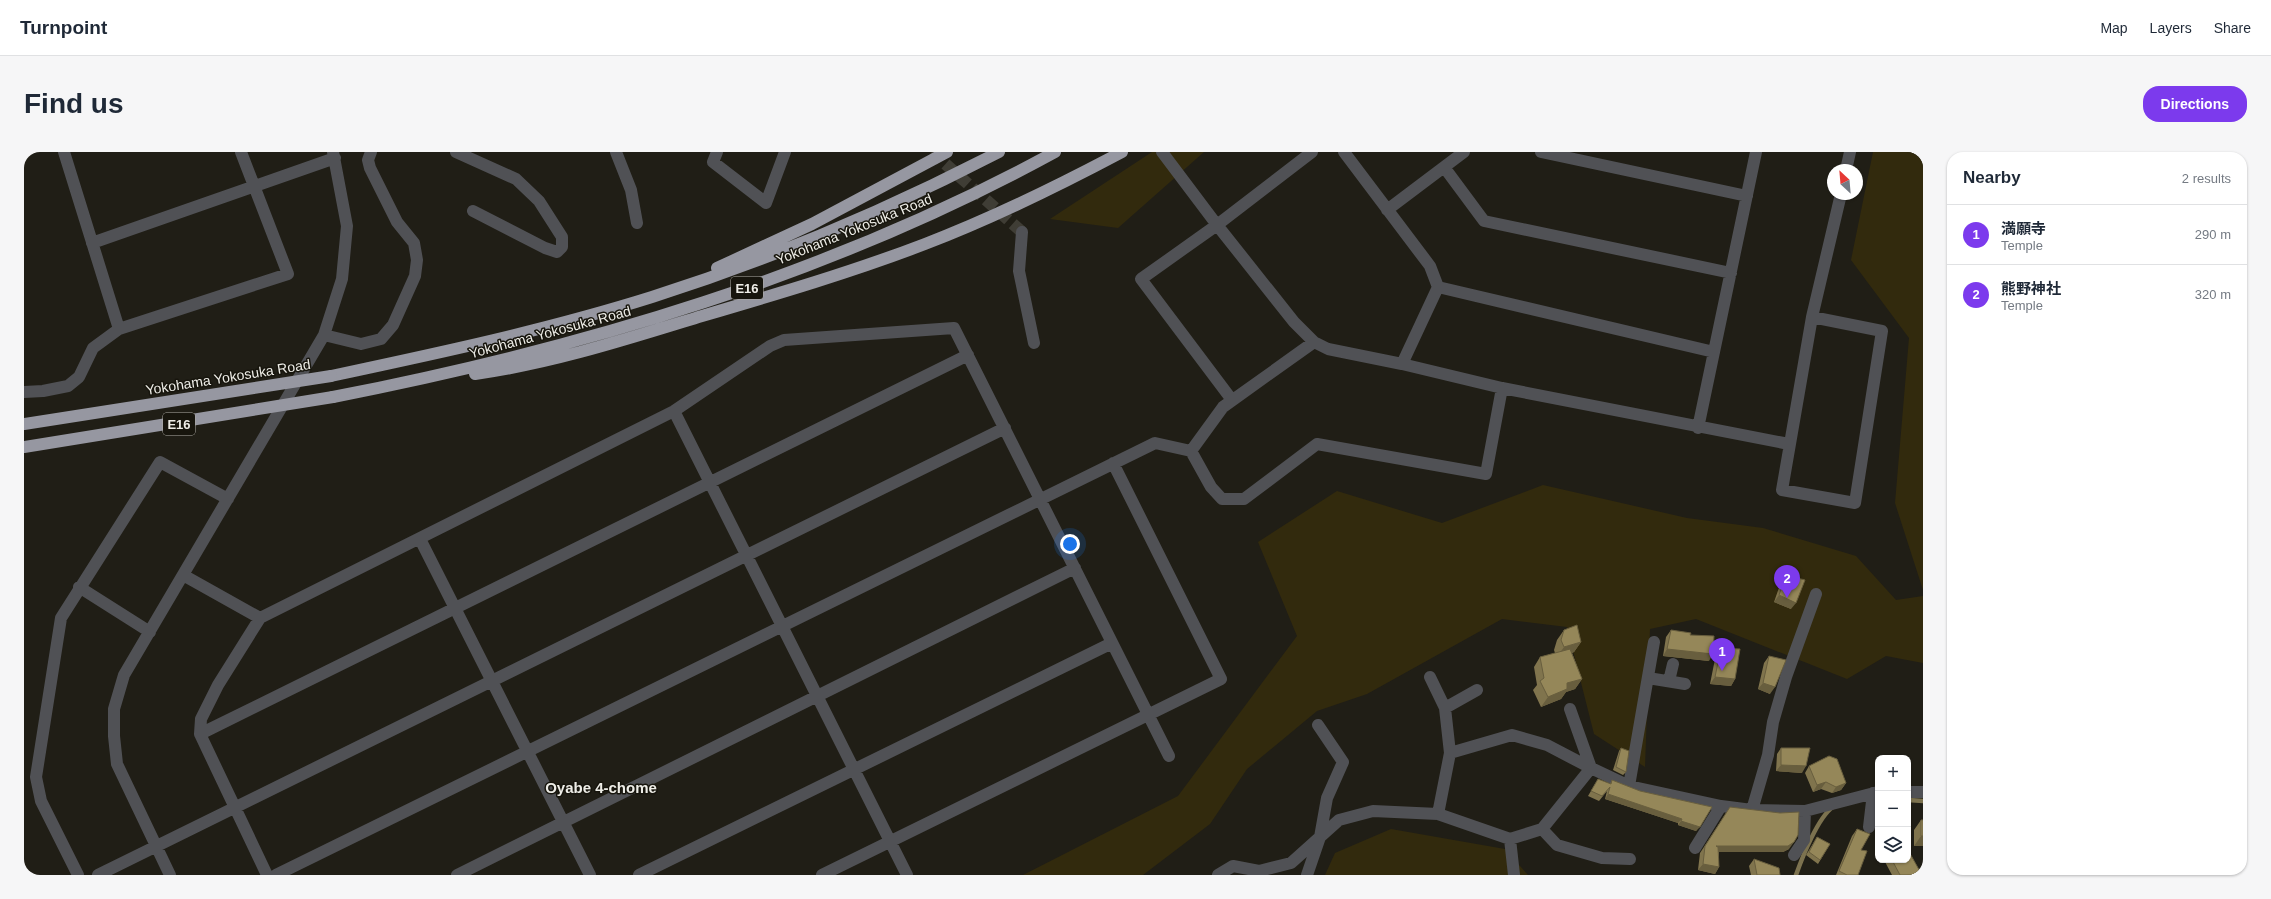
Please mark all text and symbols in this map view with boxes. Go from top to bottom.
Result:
text: Turnpoint [20,17,107,38]
text: Map [2100,20,2128,36]
text: Layers [2150,20,2192,36]
text: Share [2214,20,2251,36]
button: Directions [2143,86,2247,122]
text: Find us [24,88,124,119]
north arrow [1827,164,1863,200]
text: Nearby [1963,168,2021,187]
text: 2 results [2182,171,2231,186]
street label: Yokohama Yokosuka Road [774,190,934,268]
text: 満願寺 [2001,220,2046,237]
text: 1 [1972,227,1980,242]
text: 290 m [2195,227,2231,242]
text: Temple [2001,238,2043,253]
road number: E16 [731,277,763,299]
text: 熊野神社 [2001,280,2061,297]
text: 2 [1972,287,1980,302]
text: 320 m [2195,287,2231,302]
text: Temple [2001,298,2043,313]
street label: Yokohama Yokosuka Road [467,303,633,361]
street label: Yokohama Yokosuka Road [144,356,312,398]
road number: E16 [163,413,195,435]
your location [1060,534,1080,554]
pin: 2 [1774,565,1800,598]
pin: 1 [1709,638,1735,671]
map controls [1875,755,1911,863]
button: + [1875,755,1911,791]
district label: Oyabe 4-chome [545,779,657,796]
button: − [1875,791,1911,827]
button: layers [1875,827,1911,863]

